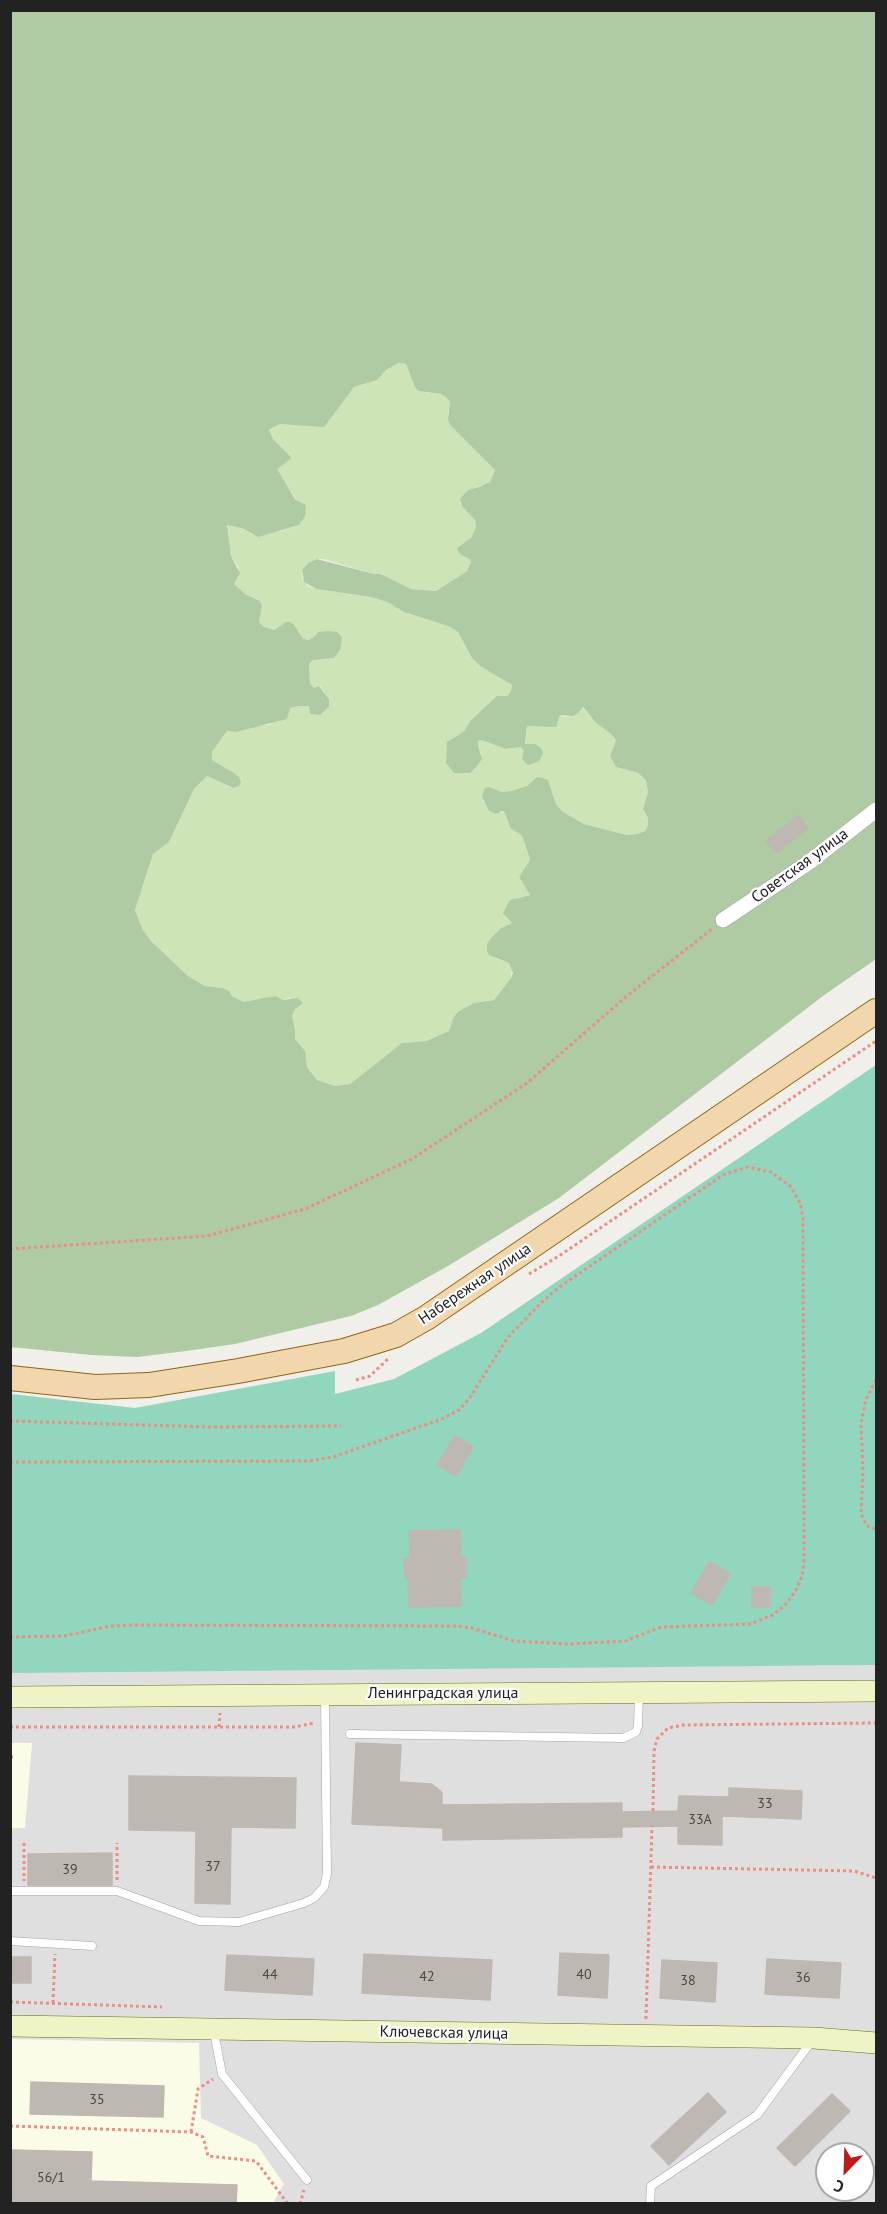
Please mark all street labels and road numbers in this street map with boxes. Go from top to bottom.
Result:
street label: Советская улица [748,825,852,907]
street label: Набережная улица [415,1239,535,1329]
street label: Ленинградская улица [368,1683,518,1703]
street label: Ключевская улица [380,2022,508,2044]

